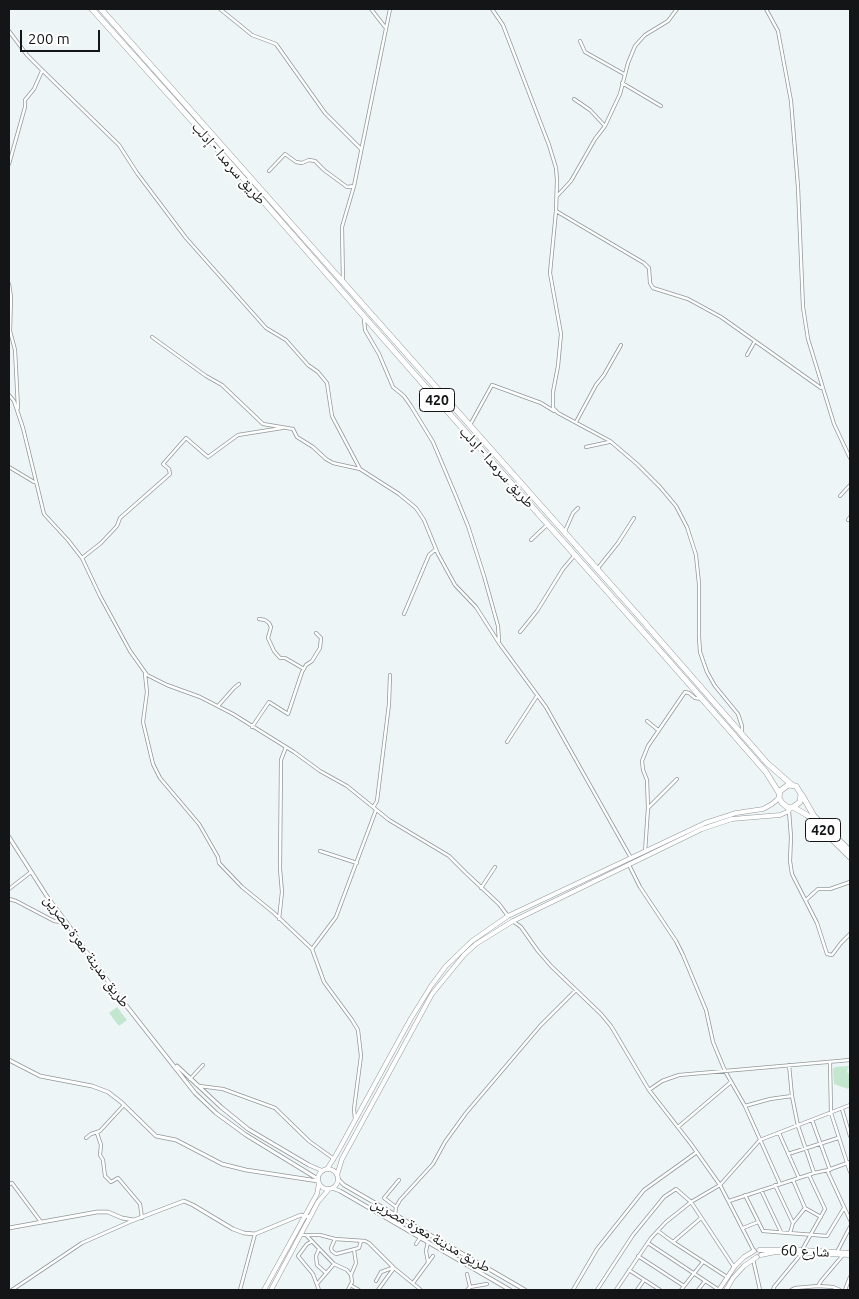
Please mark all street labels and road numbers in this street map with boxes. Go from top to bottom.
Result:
street label: طريق سرمدا - إدلب [188,118,270,208]
road number: 420 [420,388,454,412]
street label: طريق سرمدا - إدلب [456,422,538,512]
road number: 420 [806,818,840,842]
street label: طريق مدينة معرة مصرين [40,891,134,1011]
street label: طريق مدينة معرة مصرين [368,1193,494,1277]
street label: شارع 60 [780,1241,830,1261]

